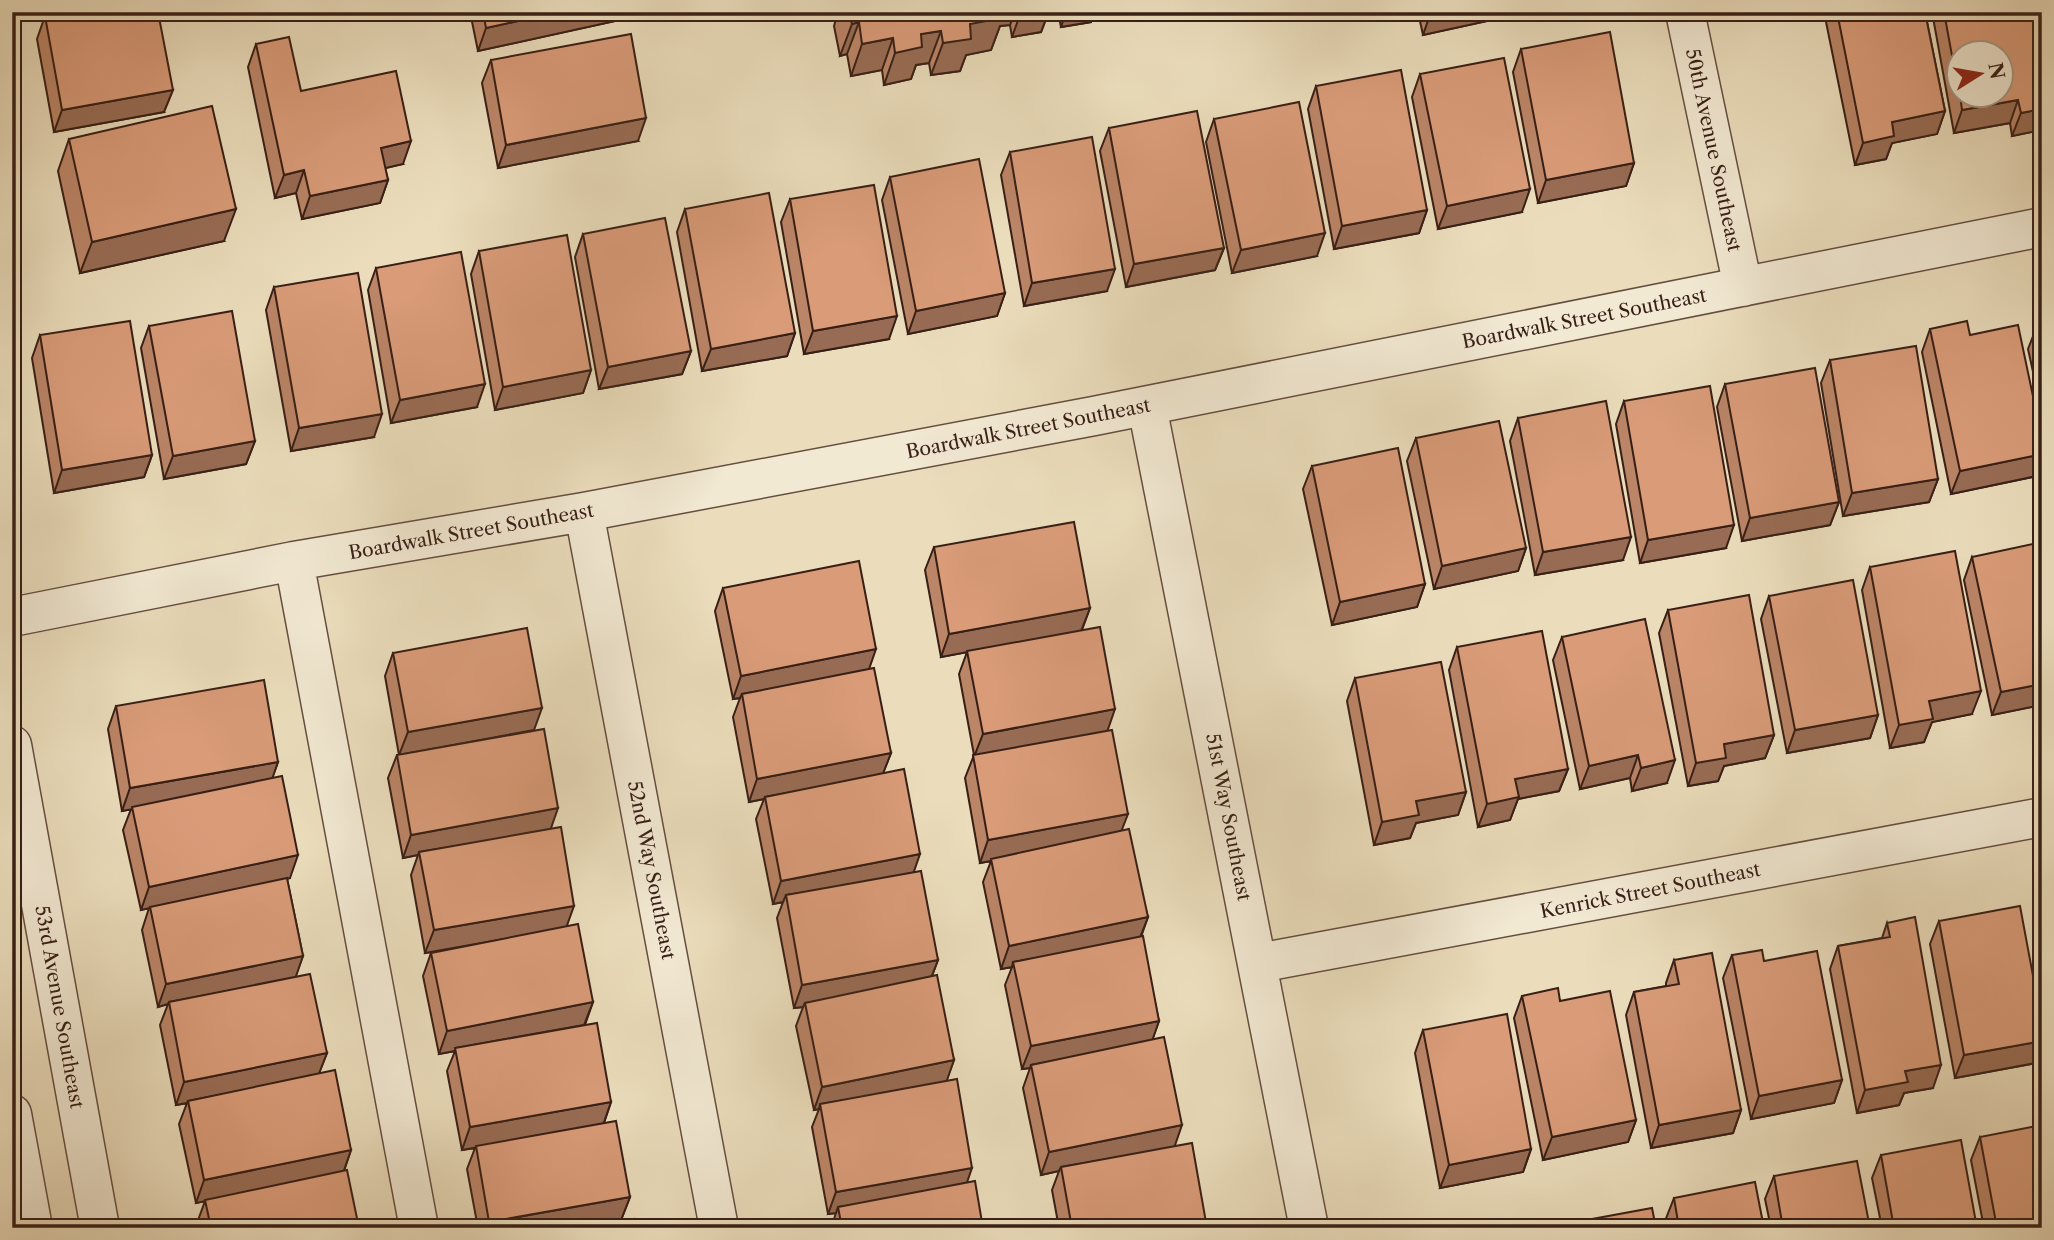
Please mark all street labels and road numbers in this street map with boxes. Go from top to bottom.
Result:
street label: 50th Avenue Southeast [1681,47,1746,254]
street label: Boardwalk Street Southeast [1460,283,1708,353]
street label: Boardwalk Street Southeast [904,393,1152,463]
street label: Boardwalk Street Southeast [347,499,596,564]
street label: 51st Way Southeast [1201,731,1256,903]
street label: 52nd Way Southeast [623,779,680,962]
street label: Kenrick Street Southeast [1538,858,1763,923]
street label: 53rd Avenue Southeast [30,904,89,1111]

